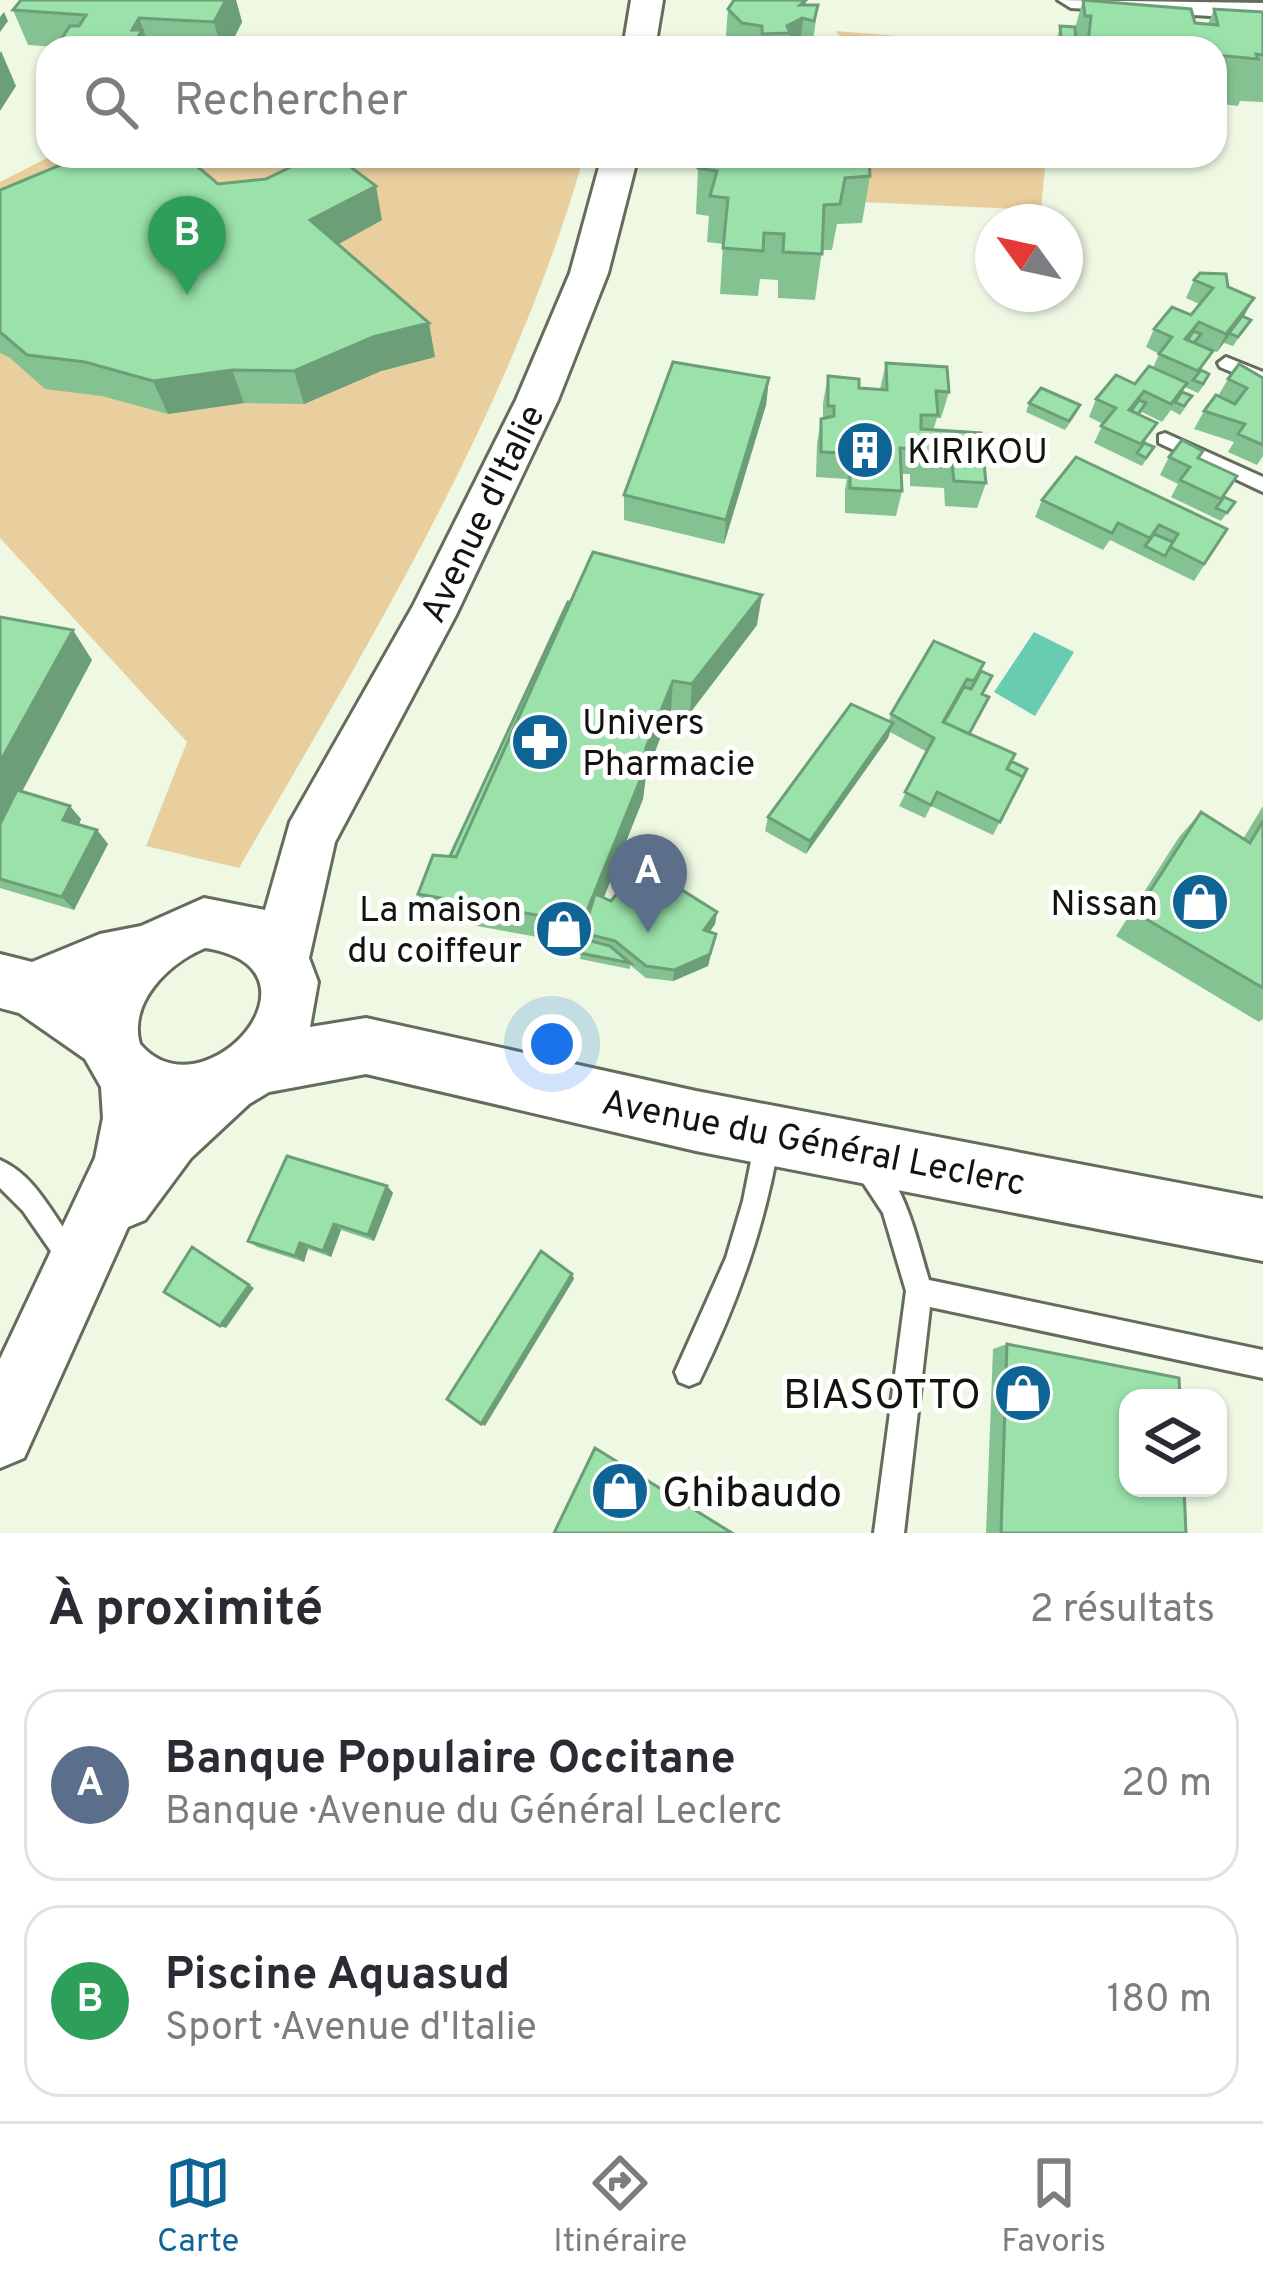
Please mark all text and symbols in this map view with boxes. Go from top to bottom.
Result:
search box [36,36,1227,168]
icon: search [78,69,144,135]
text: Rechercher [174,74,408,131]
pin: B [148,196,226,295]
north arrow [975,204,1083,312]
street label: Avenue d'Italie [412,398,557,631]
building icon: KIRIKOU [834,419,896,481]
place label: KIRIKOU [907,431,1048,477]
place label: Univers Pharmacie [582,702,755,789]
pharmacy icon: Univers Pharmacie [509,711,571,773]
pin: A [609,834,687,933]
shop icon: Nissan [1169,871,1231,933]
place label: Nissan [1050,883,1158,929]
place label: La maison du coiffeur [347,889,522,976]
shop icon: La maison du coiffeur [533,898,595,960]
your location [522,1014,582,1074]
street label: Avenue du Général Leclerc [598,1081,1029,1209]
shop icon: BIASOTTO [992,1362,1054,1424]
place label: BIASOTTO [783,1371,981,1424]
map controls [1119,1389,1227,1497]
button: layers [1119,1389,1227,1497]
shop icon: Ghibaudo [589,1460,651,1522]
place label: Ghibaudo [662,1469,842,1522]
text: À proximité [48,1579,323,1644]
text: 2 résultats [1030,1587,1215,1636]
text: Banque Populaire Occitane [165,1732,736,1789]
text: A [76,1761,104,1810]
text: 20 m [1121,1761,1212,1810]
text: Banque · Avenue du Général Leclerc [165,1789,782,1838]
text: Piscine Aquasud [165,1948,510,2005]
text: B [77,1977,103,2026]
text: 180 m [1107,1977,1212,2026]
text: Sport · Avenue d'Italie [165,2005,537,2054]
tab: Carte [157,2150,239,2264]
tab: Itinéraire [553,2150,687,2264]
tab: Favoris [1001,2150,1106,2264]

